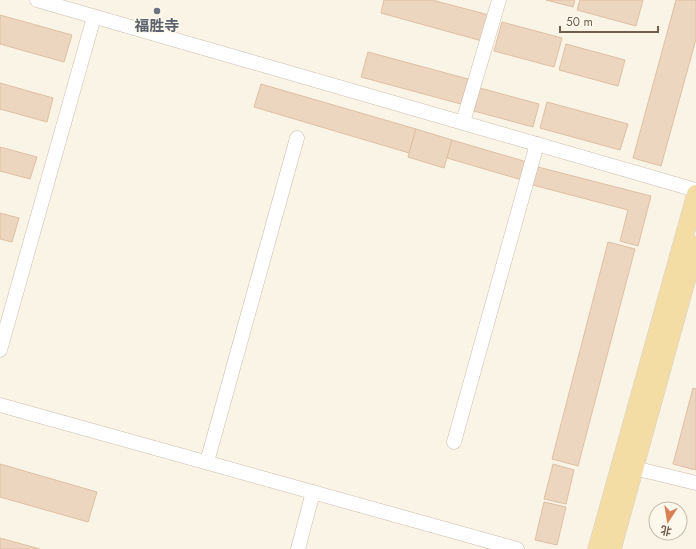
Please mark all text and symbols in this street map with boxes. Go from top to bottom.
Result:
marker: 福胜寺 [152,6,162,16]
scale bar [560,8,658,34]
text: 50 m [566,13,593,31]
place label: 福胜寺 [134,15,180,37]
north arrow [648,501,688,541]
text: 北 [659,522,673,540]

